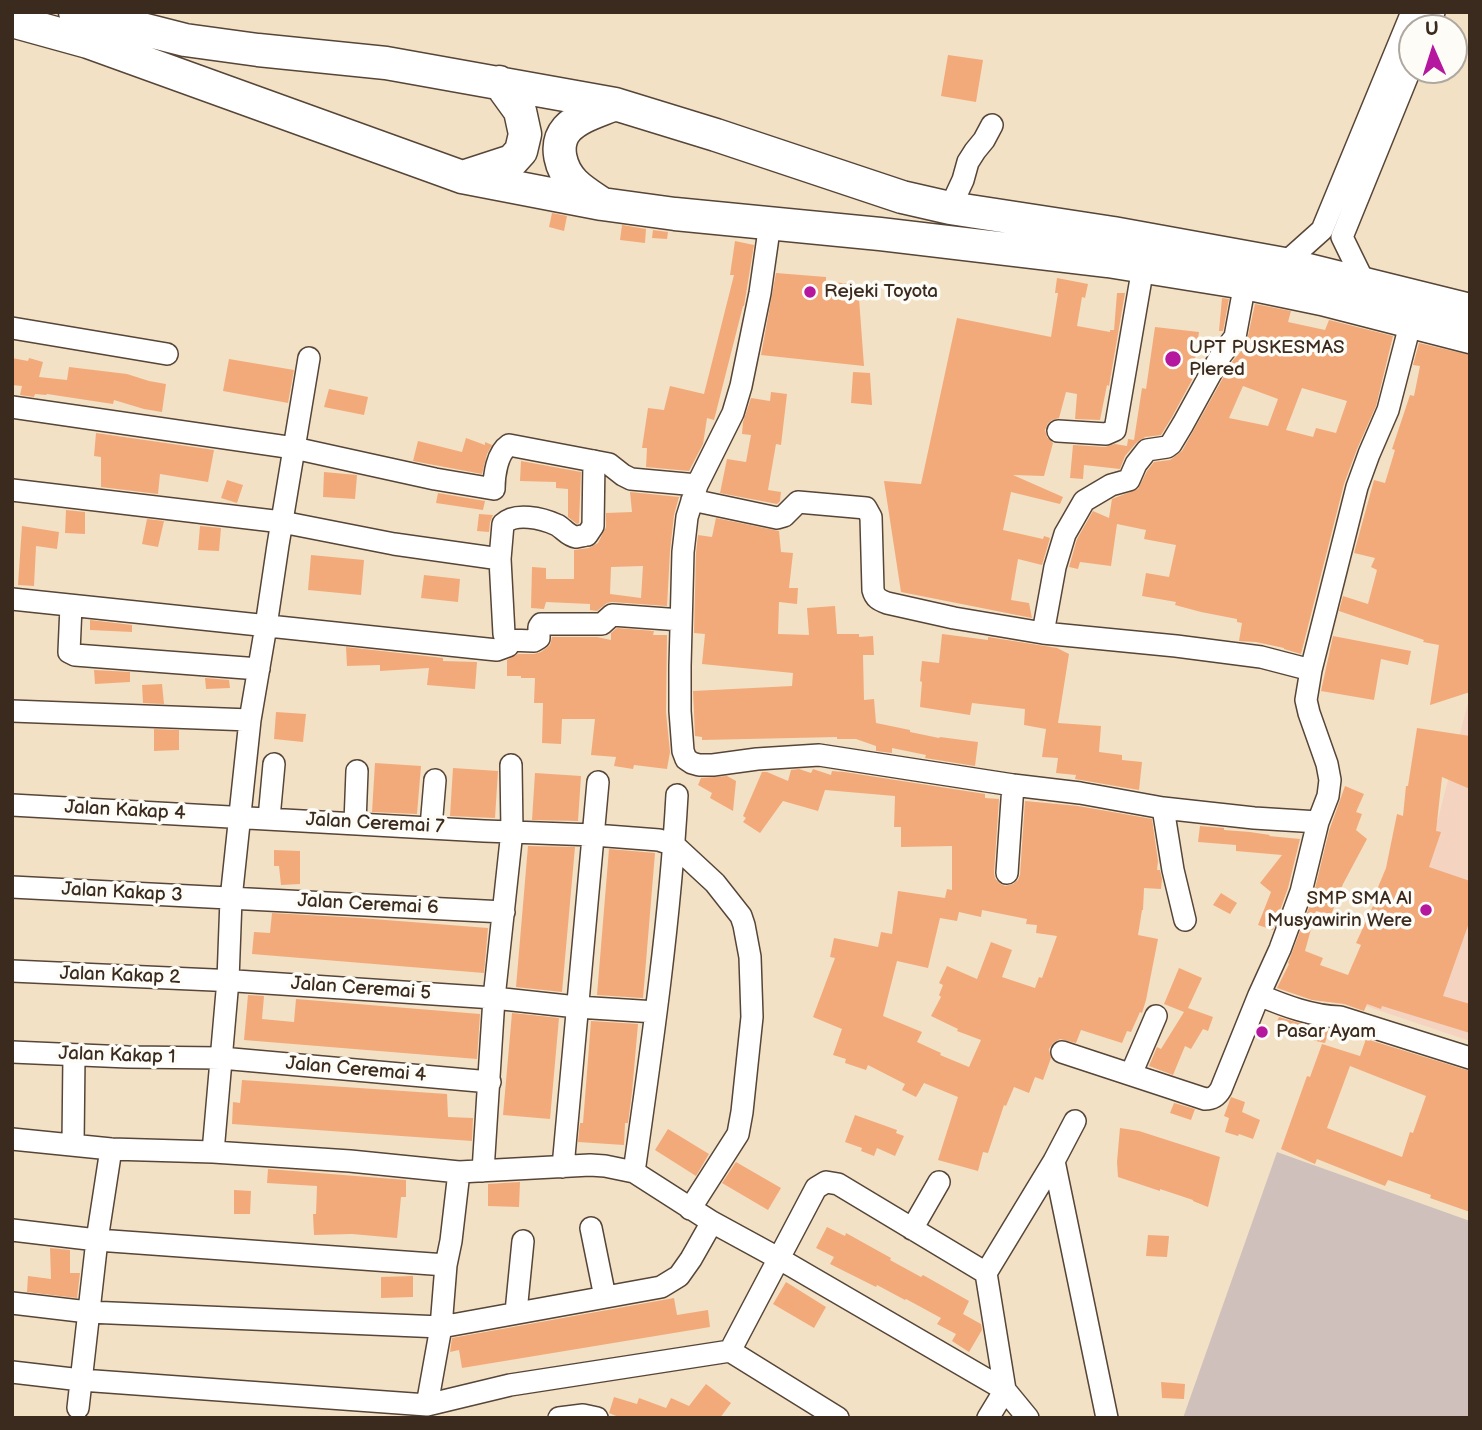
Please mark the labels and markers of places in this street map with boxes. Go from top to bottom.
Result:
place label: Rejeki Toyota [824,281,938,303]
marker: Rejeki Toyota [802,284,818,300]
place label: UPT PUSKESMAS Plered [1189,337,1345,381]
marker: UPT PUSKESMAS Plered [1163,349,1183,369]
place label: SMP SMA Al Musyawirin Were [1267,888,1412,932]
marker: SMP SMA Al Musyawirin Were [1418,902,1434,918]
place label: Pasar Ayam [1276,1021,1376,1043]
marker: Pasar Ayam [1254,1024,1270,1040]

